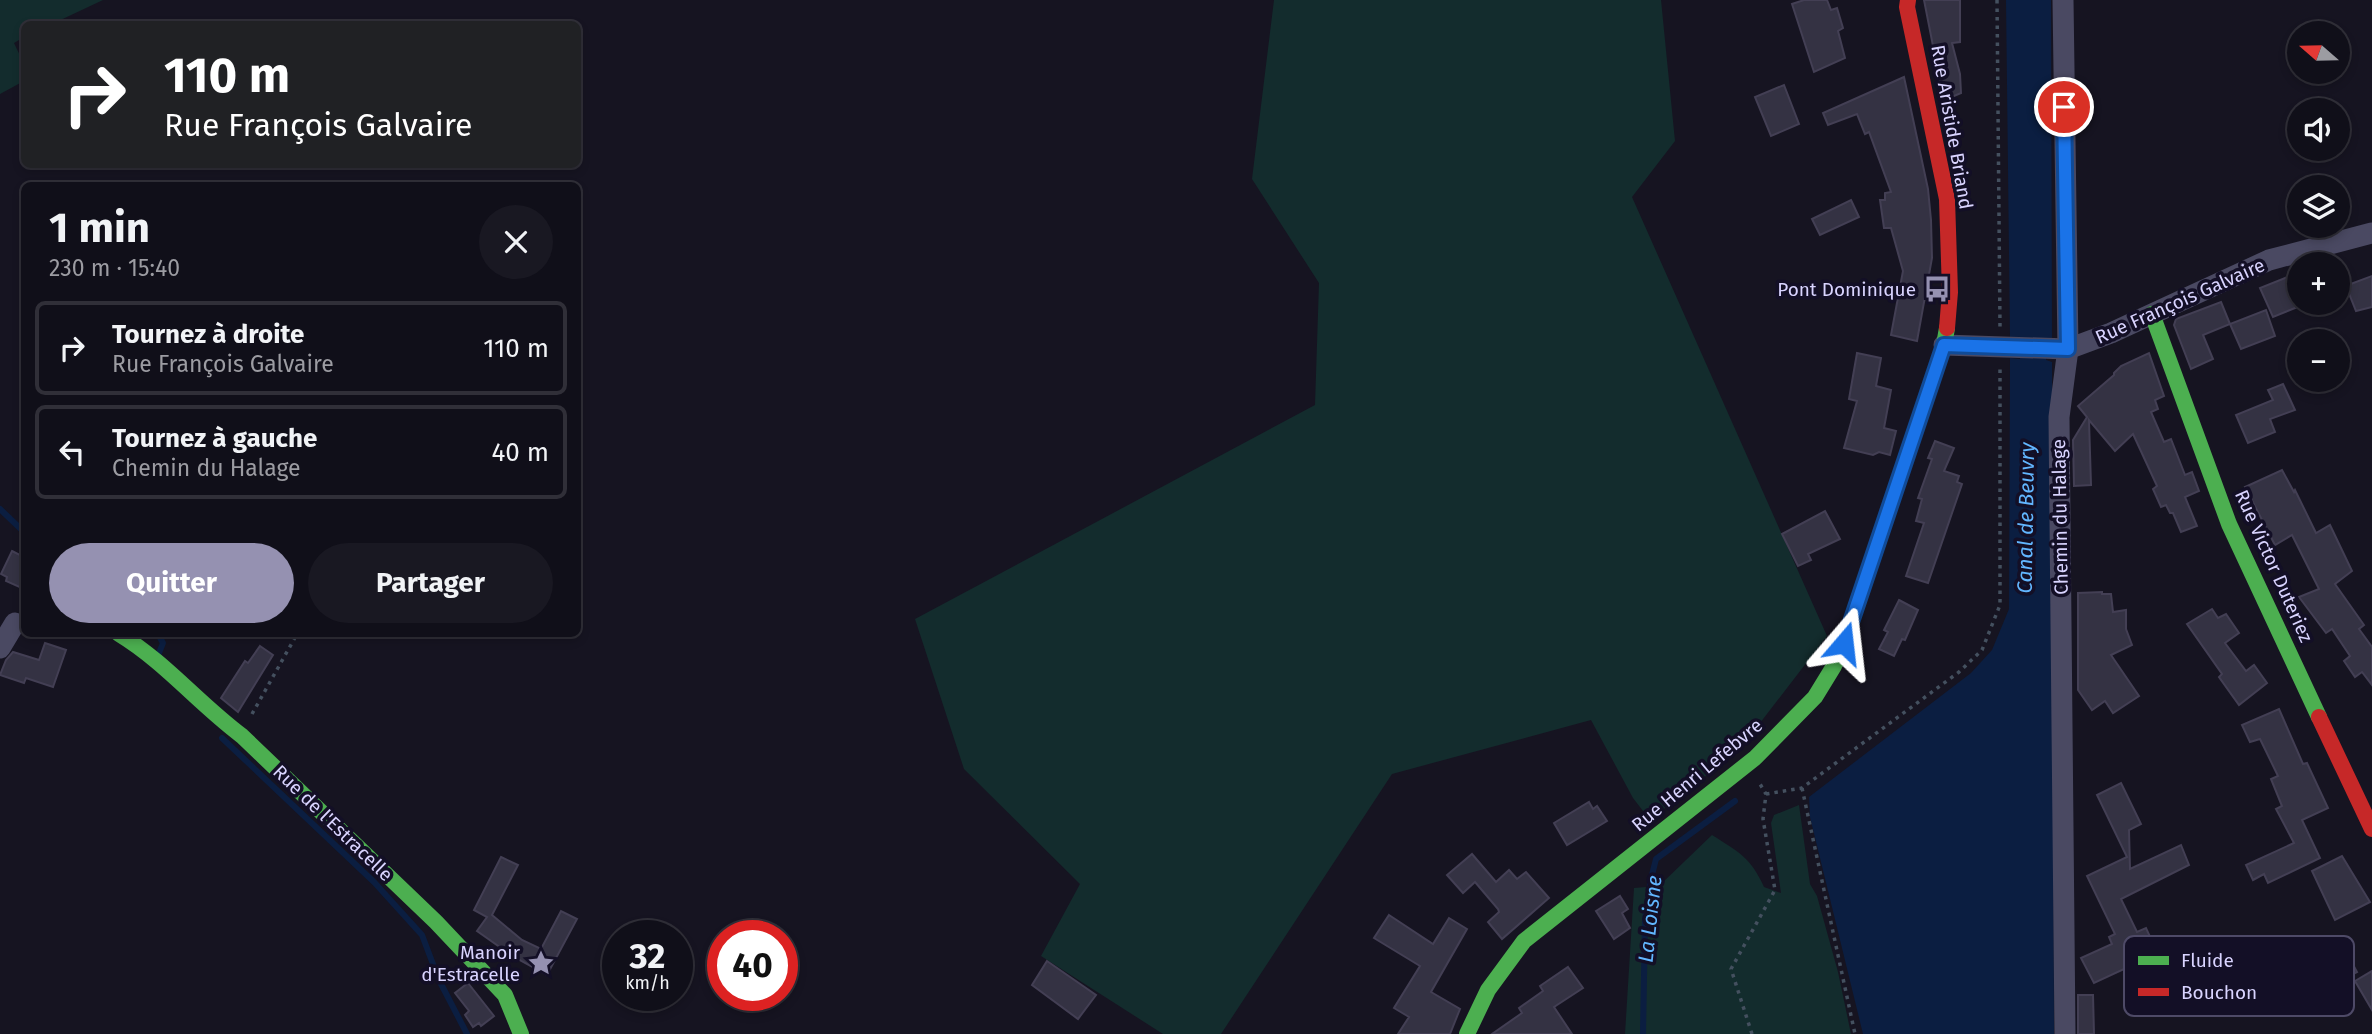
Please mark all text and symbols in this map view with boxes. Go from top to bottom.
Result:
north arrow [2287,21,2350,84]
map controls [2287,21,2350,392]
street label: Rue Aristide Briand [1926,43,1978,211]
text: 110 m [164,46,290,105]
icon: right [49,49,140,140]
pin [2034,77,2094,137]
icon: arrive [2045,88,2083,126]
button: sound [2287,98,2350,161]
text: Rue François Galvaire [164,106,473,144]
button: layers [2287,175,2350,238]
text: 1 min [49,203,150,253]
button: close [479,205,553,279]
button: + [2287,252,2350,315]
street label: Rue François Galvaire [2092,253,2268,349]
text: 230 m · 15:40 [49,254,180,282]
bus stop icon: Pont Dominique [1922,274,1952,304]
place label: Pont Dominique [1777,278,1916,301]
text: Tournez à droite [112,319,304,350]
icon: right [53,329,91,367]
button: − [2287,329,2350,392]
text: 110 m [483,333,549,364]
text: Rue François Galvaire [112,350,334,378]
text: Tournez à gauche [112,423,317,454]
icon: left [53,433,91,471]
text: 40 m [491,437,549,468]
street label: Chemin du Halage [2047,439,2073,595]
water label: Canal de Beuvry [2012,441,2040,594]
text: Chemin du Halage [112,454,301,482]
street label: Rue Victor Duteriez [2230,486,2318,646]
button: Quitter [49,543,294,623]
button: Partager [308,543,553,623]
position arrow [1807,606,1881,680]
street label: Rue Henri Lefebvre [1627,714,1767,836]
street label: Rue de l'Estracelle [268,760,398,886]
water label: La Loisne [1632,874,1668,964]
speed limit sign: 40 [707,920,798,1011]
text: 32 [630,935,665,977]
legend [2124,936,2354,1016]
place label: Manoir d'Estracelle [421,941,521,986]
place icon: Manoir d'Estracelle [526,948,556,978]
text: Fluide [2181,949,2234,972]
text: km/h [625,972,670,994]
text: Bouchon [2181,981,2257,1004]

